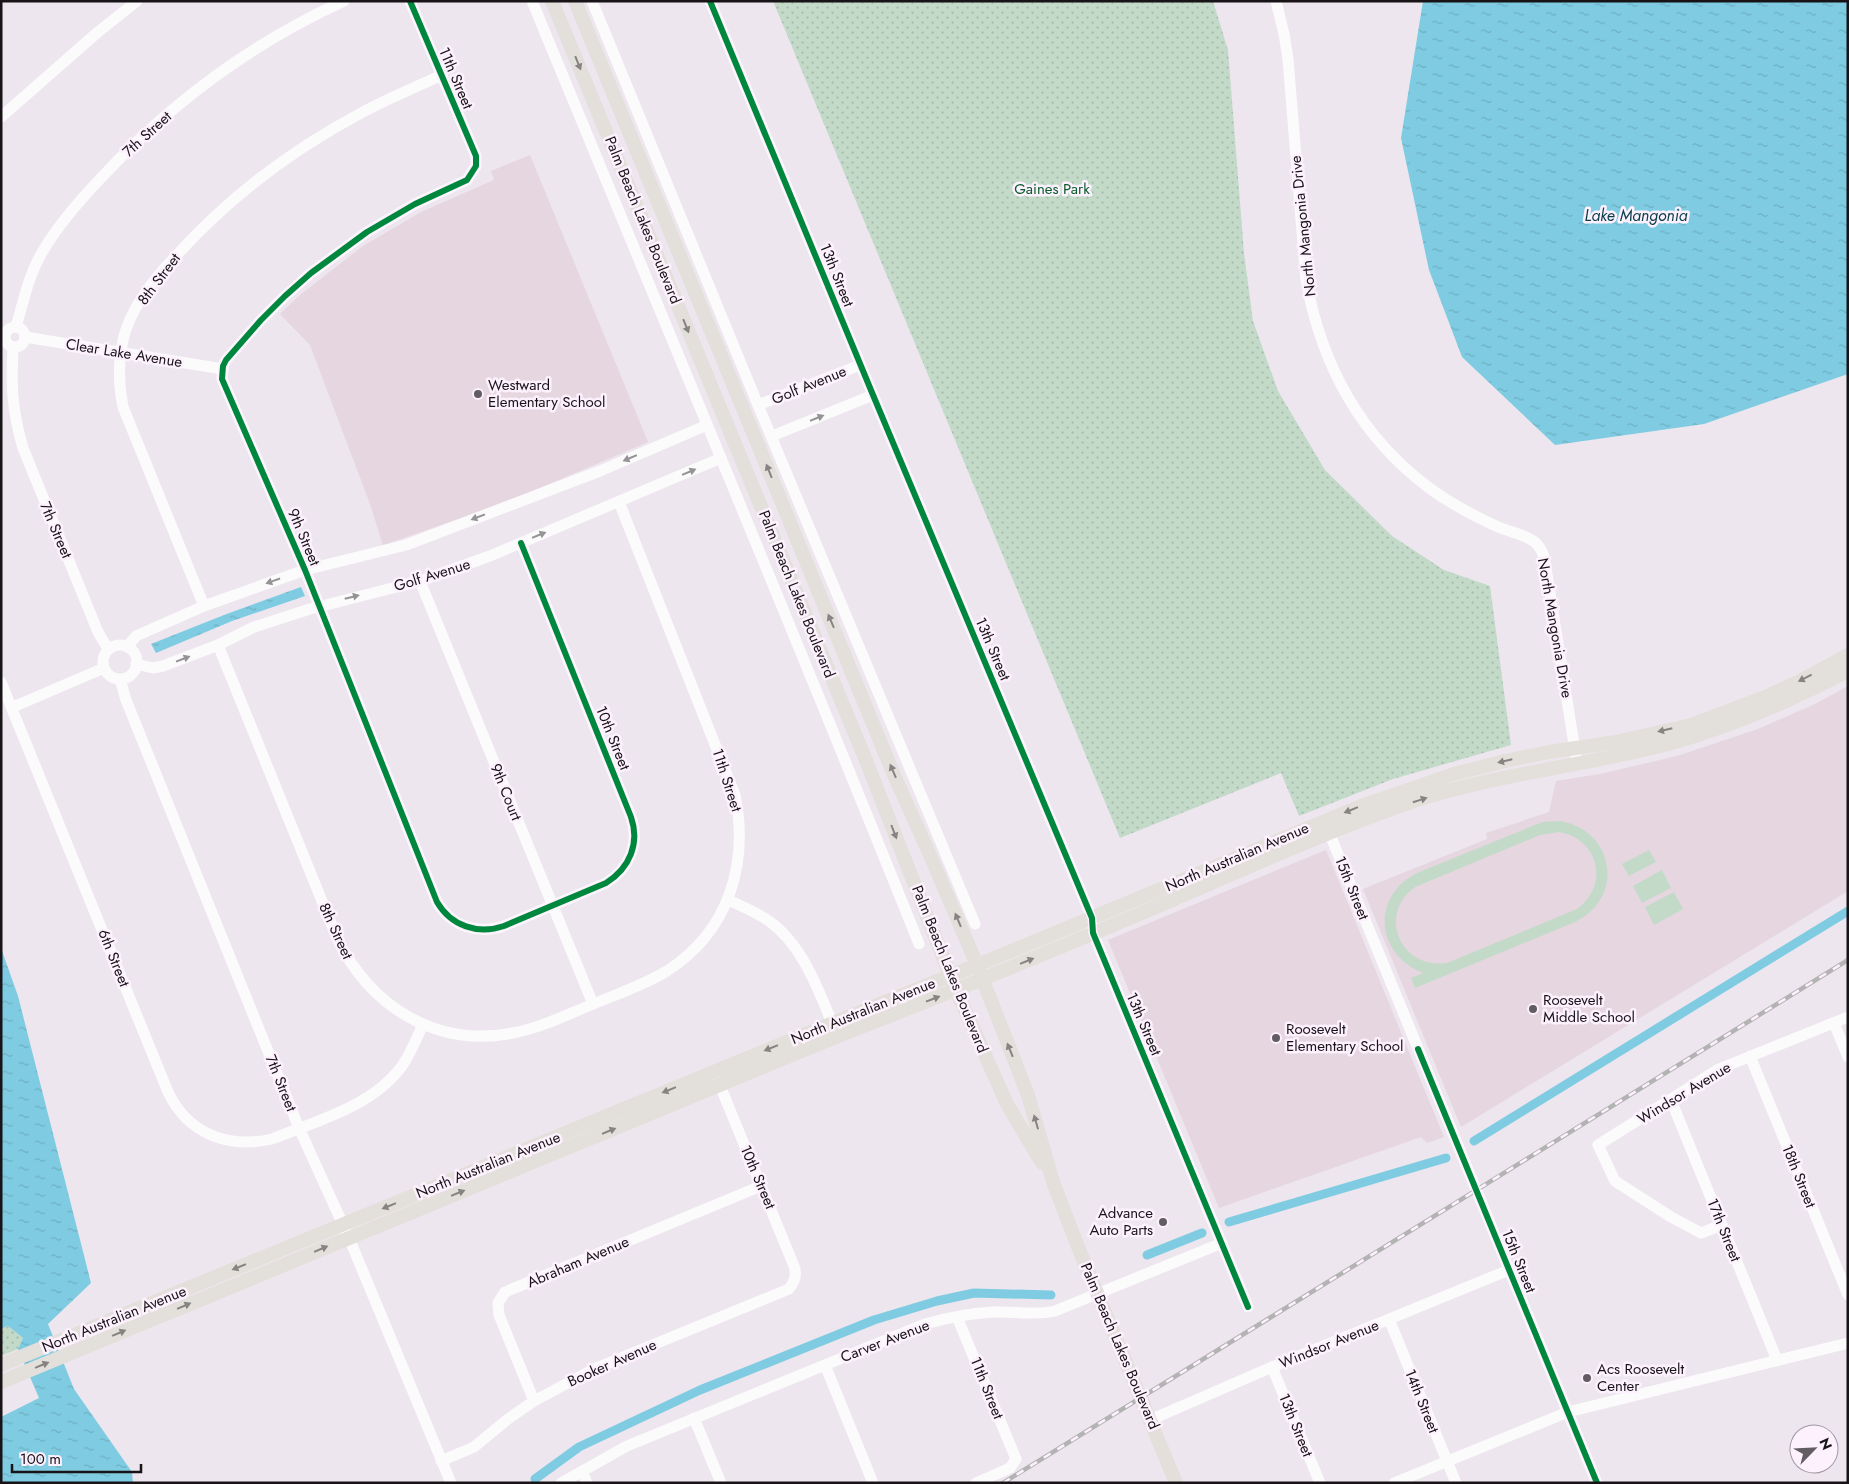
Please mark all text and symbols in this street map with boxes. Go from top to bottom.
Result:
street label: 11th Street [433,44,479,113]
one-way arrow [574,55,582,70]
street label: 7th Street [117,106,177,162]
street label: Palm Beach Lakes Boulevard [599,133,687,307]
street label: North Mangonia Drive [1285,154,1321,298]
park label: Gaines Park [1014,178,1090,200]
water label: Lake Mangonia [1584,204,1688,227]
street label: 13th Street [814,240,860,310]
street label: 8th Street [132,248,186,310]
one-way arrow [683,319,691,333]
street label: Clear Lake Avenue [64,333,184,373]
street label: Golf Avenue [768,360,850,410]
place label: Westward Elementary School [488,374,605,413]
marker: Westward Elementary School [472,388,484,400]
one-way arrow [810,414,825,422]
one-way arrow [623,455,637,463]
one-way arrow [764,464,772,478]
one-way arrow [681,468,696,476]
street label: 7th Street [34,498,78,562]
street label: 9th Street [282,505,326,569]
street label: Palm Beach Lakes Boulevard [753,507,841,681]
one-way arrow [471,514,486,522]
one-way arrow [532,531,546,539]
street label: Golf Avenue [391,553,473,597]
street label: North Mangonia Drive [1532,556,1578,700]
one-way arrow [266,578,281,585]
one-way arrow [344,593,359,601]
one-way arrow [826,614,834,628]
street label: 13th Street [970,614,1016,684]
one-way arrow [176,655,191,663]
one-way arrow [1798,674,1812,682]
street label: 10th Street [590,703,636,774]
one-way arrow [1656,727,1672,735]
street label: 11th Street [706,746,748,815]
one-way arrow [1498,757,1513,765]
street label: 9th Court [485,760,528,824]
one-way arrow [889,763,897,778]
one-way arrow [1413,795,1428,803]
one-way arrow [1343,806,1358,814]
street label: North Australian Avenue [1162,817,1312,897]
one-way arrow [891,825,899,839]
street label: 15th Street [1329,853,1375,924]
street label: Palm Beach Lakes Boulevard [906,882,994,1056]
street label: 8th Street [313,899,359,963]
one-way arrow [953,913,961,927]
street label: 6th Street [92,926,136,990]
one-way arrow [1020,956,1034,964]
street label: North Australian Avenue [787,972,939,1050]
street label: 13th Street [1121,989,1167,1059]
place label: Roosevelt Middle School [1543,989,1635,1028]
one-way arrow [926,995,941,1003]
marker: Roosevelt Middle School [1527,1003,1539,1015]
place label: Roosevelt Elementary School [1286,1018,1403,1057]
marker: Roosevelt Elementary School [1270,1032,1282,1044]
one-way arrow [1006,1042,1014,1057]
one-way arrow [764,1044,778,1052]
street label: 7th Street [260,1051,303,1115]
street label: Windsor Avenue [1633,1056,1735,1130]
one-way arrow [661,1086,676,1094]
one-way arrow [1031,1114,1039,1129]
street label: North Australian Avenue [412,1126,564,1204]
one-way arrow [602,1127,617,1135]
street label: 18th Street [1776,1141,1822,1211]
street label: 10th Street [735,1142,781,1213]
one-way arrow [451,1188,466,1196]
street label: 17th Street [1701,1195,1747,1265]
one-way arrow [382,1202,396,1210]
place label: Advance Auto Parts [1089,1202,1153,1241]
marker: Advance Auto Parts [1157,1216,1169,1228]
street label: 15th Street [1496,1226,1542,1297]
street label: Abraham Avenue [524,1231,633,1293]
one-way arrow [314,1245,328,1253]
street label: Palm Beach Lakes Boulevard [1075,1259,1165,1433]
one-way arrow [232,1264,246,1272]
street label: North Australian Avenue [38,1280,190,1358]
one-way arrow [177,1302,191,1310]
street label: Carver Avenue [837,1314,933,1368]
street label: Windsor Avenue [1276,1314,1382,1374]
one-way arrow [112,1329,127,1337]
street label: Booker Avenue [564,1333,660,1392]
street label: 11th Street [965,1354,1010,1423]
place label: Acs Roosevelt Center [1597,1358,1684,1397]
one-way arrow [35,1361,49,1369]
street label: 14th Street [1399,1366,1445,1437]
marker: Acs Roosevelt Center [1581,1372,1593,1384]
street label: 13th Street [1273,1390,1319,1460]
north arrow [1789,1424,1839,1474]
text: N [1814,1435,1837,1453]
scale bar [12,1442,141,1474]
text: 100 m [20,1448,61,1470]

